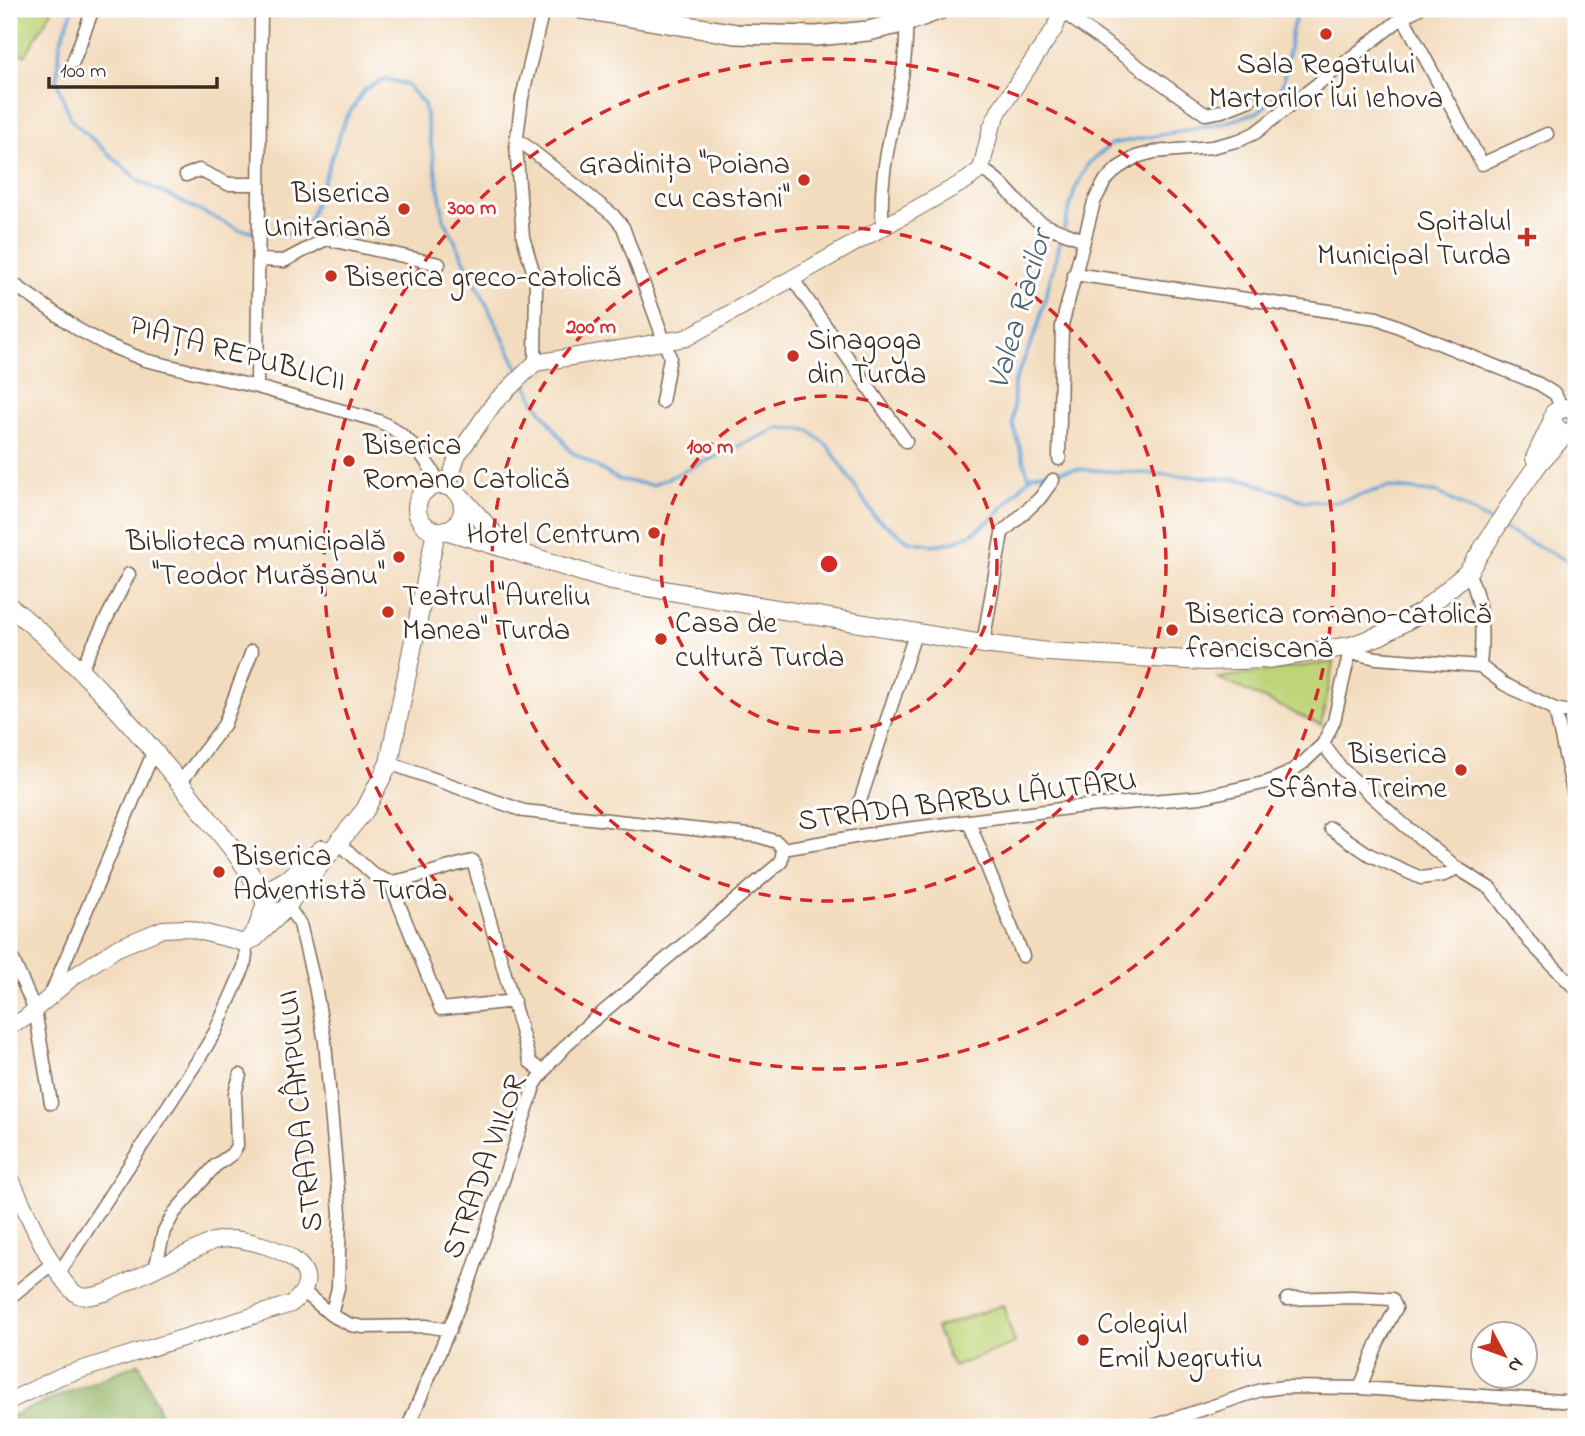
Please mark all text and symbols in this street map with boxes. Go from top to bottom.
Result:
marker: Sala Regatului Martorilor lui Iehova [1318,26,1334,42]
place label: Sala Regatului Martorilor lui Iehova [1209,44,1443,122]
scale bar [49,46,217,90]
text: 100 m [60,57,106,87]
place label: Gradinița "Poiana cu castani" [579,144,790,222]
marker: Gradinița "Poiana cu castani" [796,172,812,188]
place label: Biserica Unitariană [264,173,390,251]
text: 300 m [447,194,496,224]
marker: Biserica Unitariană [396,201,412,217]
place label: Spitalul Municipal Turda [1317,201,1511,279]
water label: Valea Racilor [976,221,1068,395]
marker: Spitalul Municipal Turda [1517,227,1537,247]
place label: Biserica greco-catolică [344,257,621,301]
marker: Biserica greco-catolică [323,268,339,284]
street label: PIAȚA REPUBLICII [124,305,350,405]
text: 200 m [565,313,616,343]
place label: Sinagoga din Turda [807,320,926,398]
marker: Sinagoga din Turda [785,348,801,364]
place label: Biserica Romano Catolică [362,425,569,503]
text: 100 m [687,433,733,463]
marker: Biserica Romano Catolică [341,453,357,469]
place label: Hotel Centrum [466,514,640,558]
place label: Biblioteca municipală "Teodor Murășanu" [125,521,385,599]
marker: Hotel Centrum [646,525,662,541]
marker: Biblioteca municipală "Teodor Murășanu" [391,549,407,565]
centre of rings [817,552,841,576]
place label: Teatrul "Aureliu Manea" Turda [402,576,591,654]
place label: Biserica romano-catolică franciscană [1185,594,1491,672]
place label: Casa de cultură Turda [675,603,844,681]
marker: Teatrul "Aureliu Manea" Turda [380,604,396,620]
marker: Biserica romano-catolică franciscană [1164,622,1180,638]
marker: Casa de cultură Turda [653,631,669,647]
place label: Biserica Sfânta Treime [1267,734,1448,812]
street label: STRADA BARBU LĂUTARU [795,759,1139,845]
marker: Biserica Sfânta Treime [1453,762,1469,778]
place label: Biserica Adventistă Turda [232,836,447,914]
marker: Biserica Adventistă Turda [211,864,227,880]
street label: STRADA CÂMPULUI [266,988,337,1234]
street label: STRADA VIILOR [432,1068,540,1265]
place label: Colegiul Emil Negrutiu [1097,1304,1263,1382]
north arrow [1470,1320,1540,1390]
marker: Colegiul Emil Negrutiu [1075,1332,1091,1348]
text: N [1500,1351,1529,1378]

